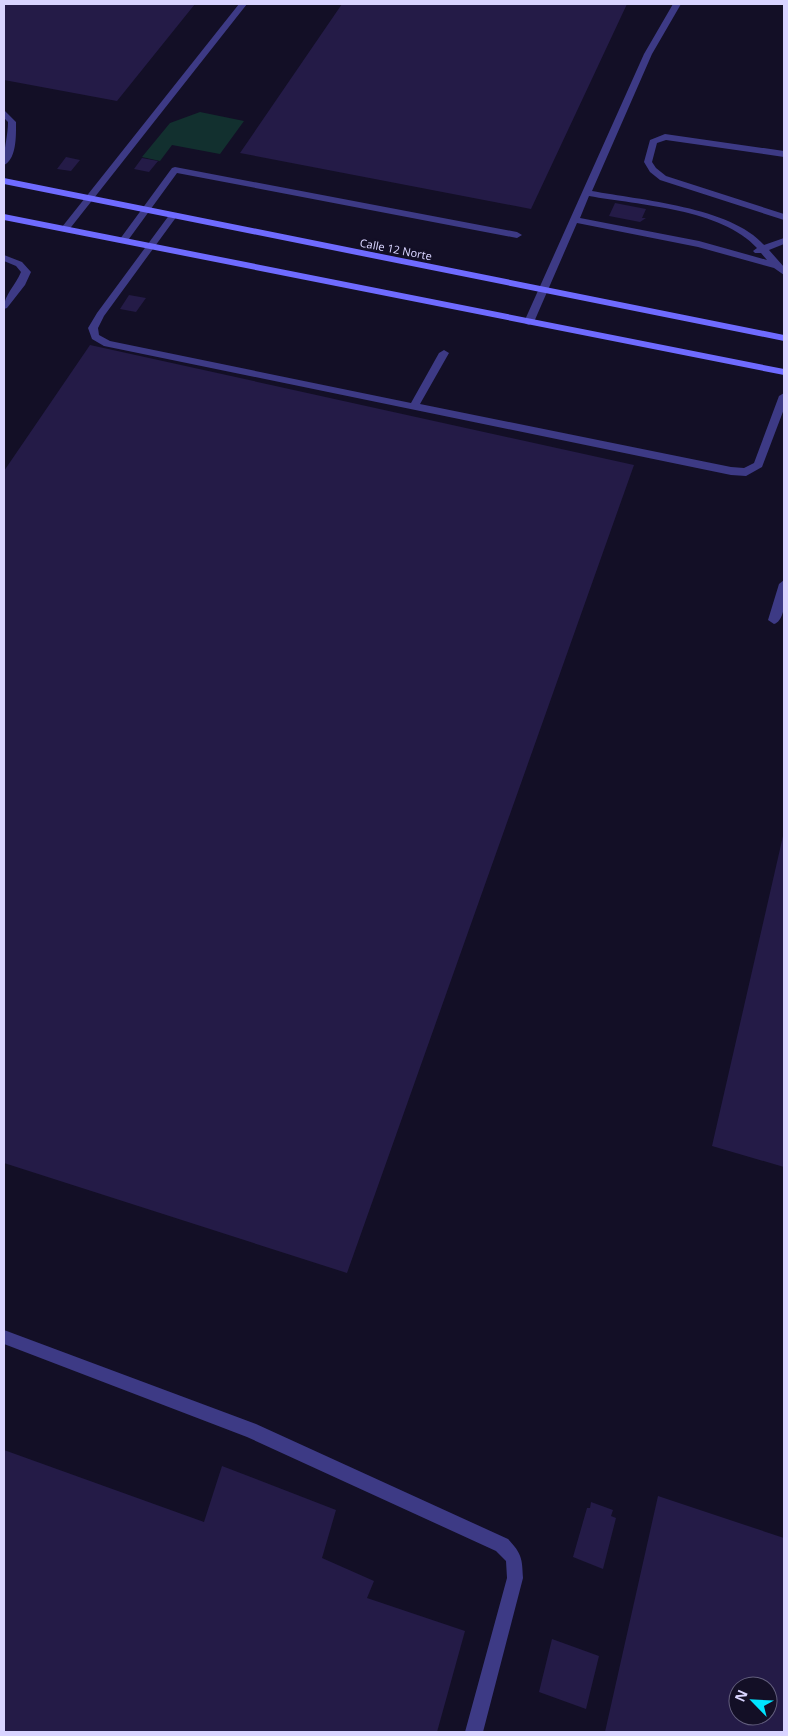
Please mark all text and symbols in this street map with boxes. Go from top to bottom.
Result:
street label: Calle 12 Norte [359,235,433,263]
north arrow [728,1676,778,1726]
text: N [730,1686,752,1705]

